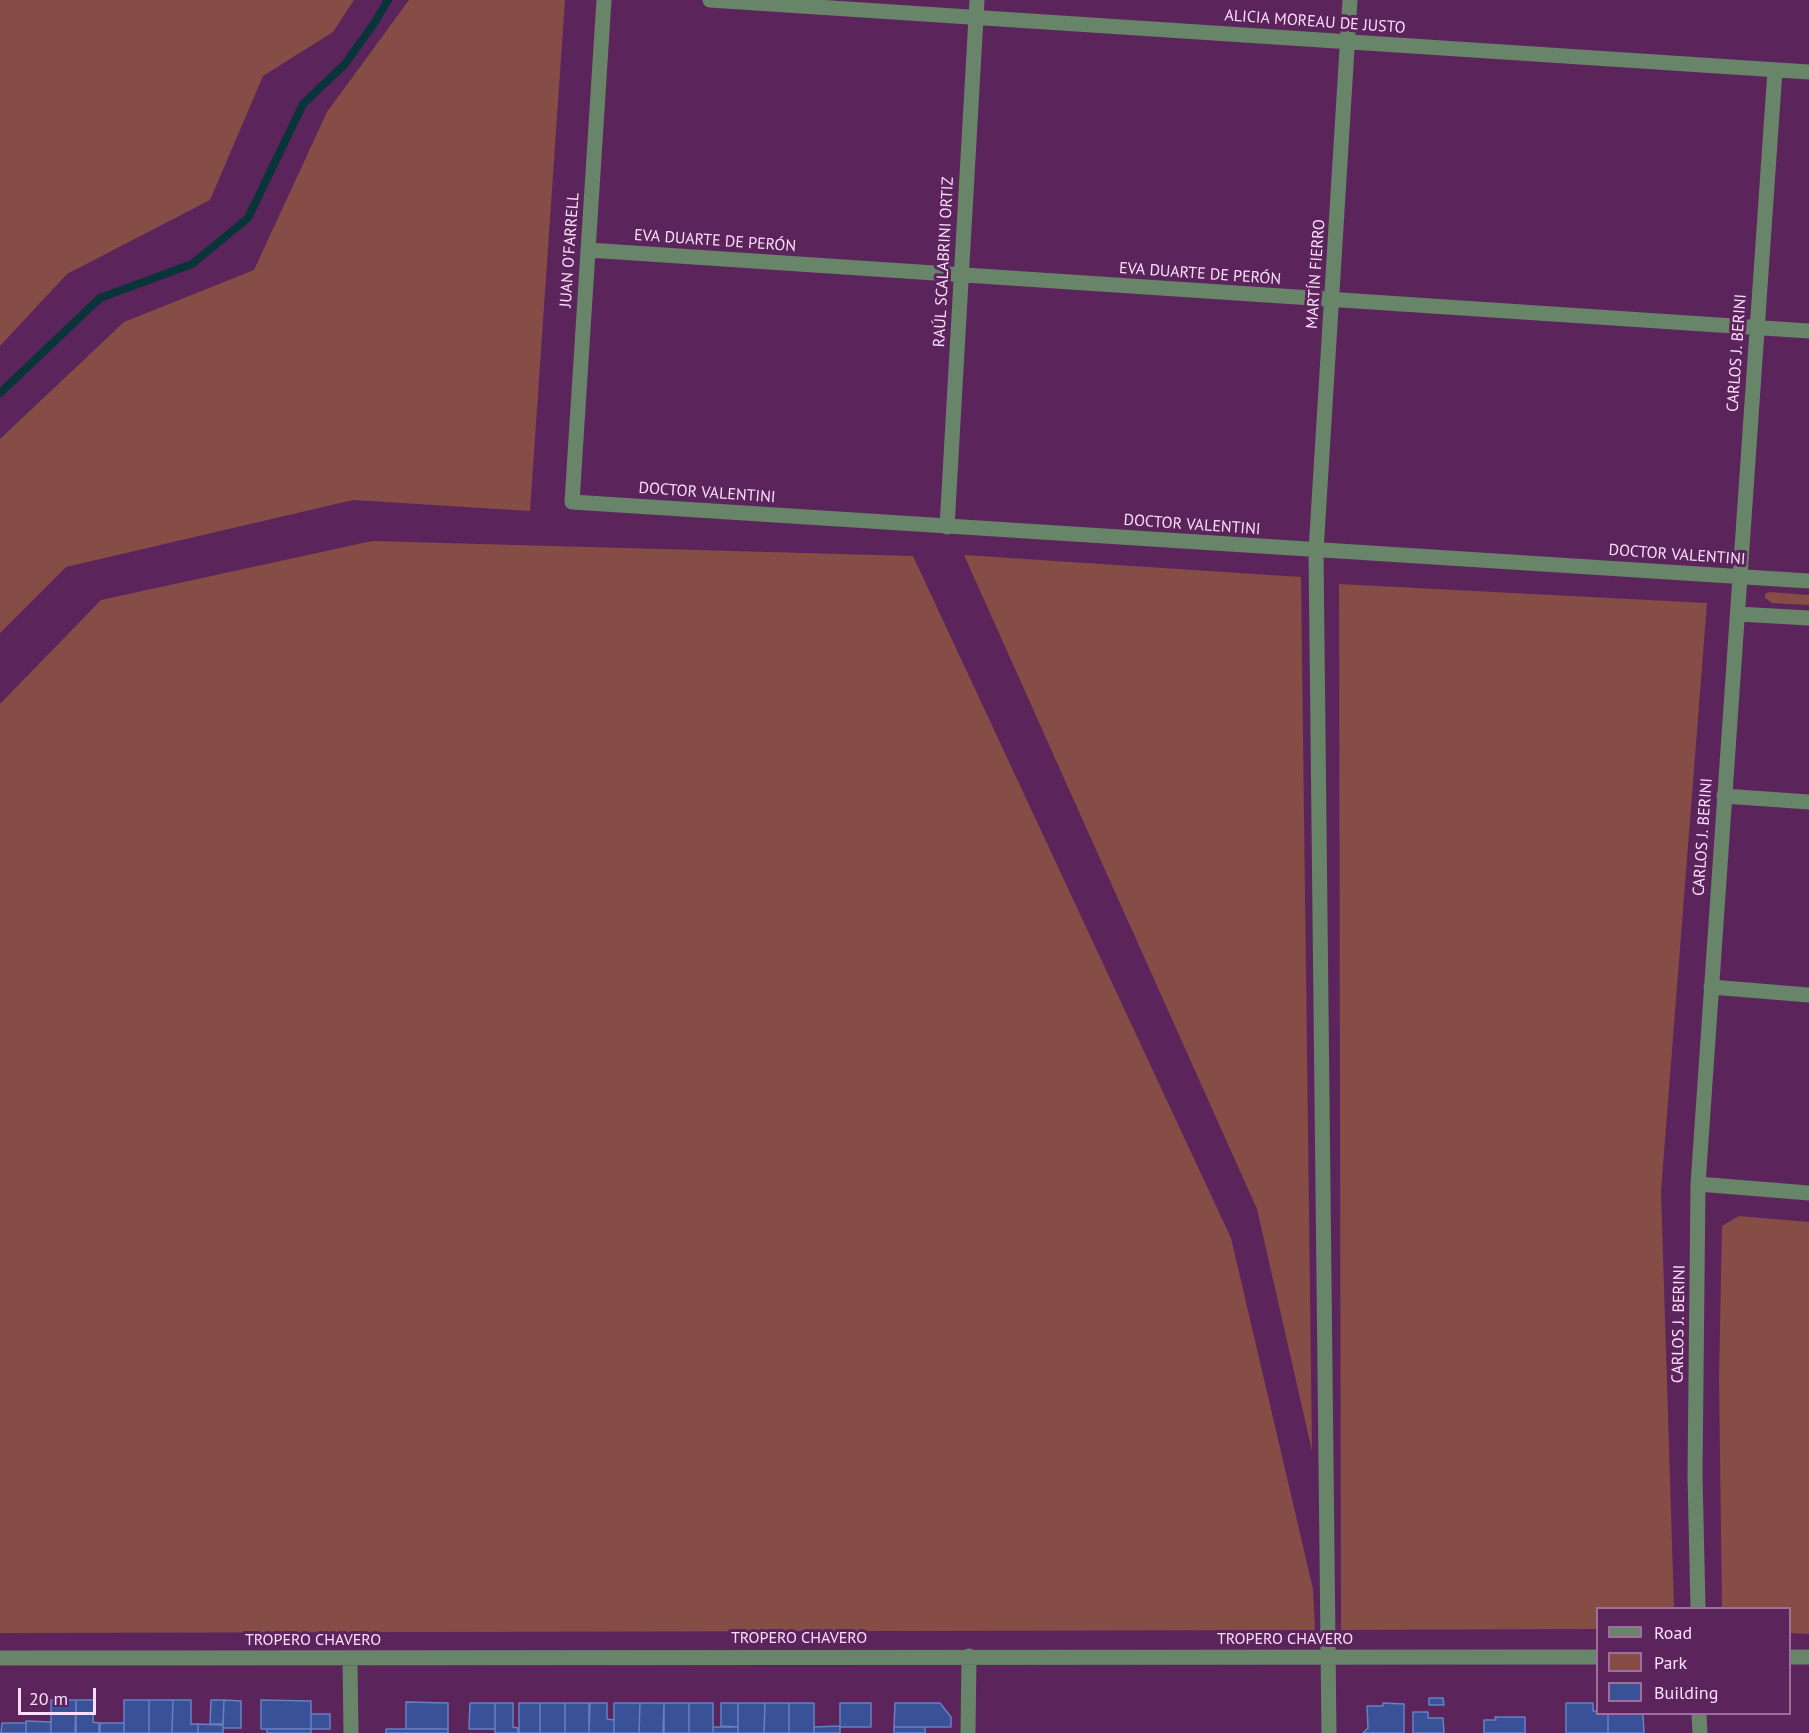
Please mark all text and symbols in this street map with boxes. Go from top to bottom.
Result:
street label: ALICIA MOREAU DE JUSTO [1224,6,1406,38]
street label: RAÚL SCALABRINI ORTIZ [930,176,958,348]
street label: JUAN O'FARRELL [556,192,584,308]
street label: MARTÍN FIERRO [1303,219,1329,329]
street label: EVA DUARTE DE PERÓN [633,226,797,256]
street label: EVA DUARTE DE PERÓN [1118,259,1282,289]
street label: CARLOS J. BERINI [1723,293,1751,413]
street label: DOCTOR VALENTINI [638,479,776,507]
street label: DOCTOR VALENTINI [1123,511,1261,539]
street label: DOCTOR VALENTINI [1608,541,1746,569]
street label: CARLOS J. BERINI [1689,777,1717,897]
street label: CARLOS J. BERINI [1668,1265,1690,1383]
legend [1596,1607,1791,1715]
text: Road [1654,1621,1692,1644]
street label: TROPERO CHAVERO [731,1628,867,1648]
street label: TROPERO CHAVERO [1217,1629,1353,1649]
street label: TROPERO CHAVERO [245,1630,381,1650]
text: Park [1654,1651,1687,1674]
scale bar [21,1676,99,1714]
text: Building [1654,1681,1718,1704]
text: 20 m [29,1687,68,1710]

